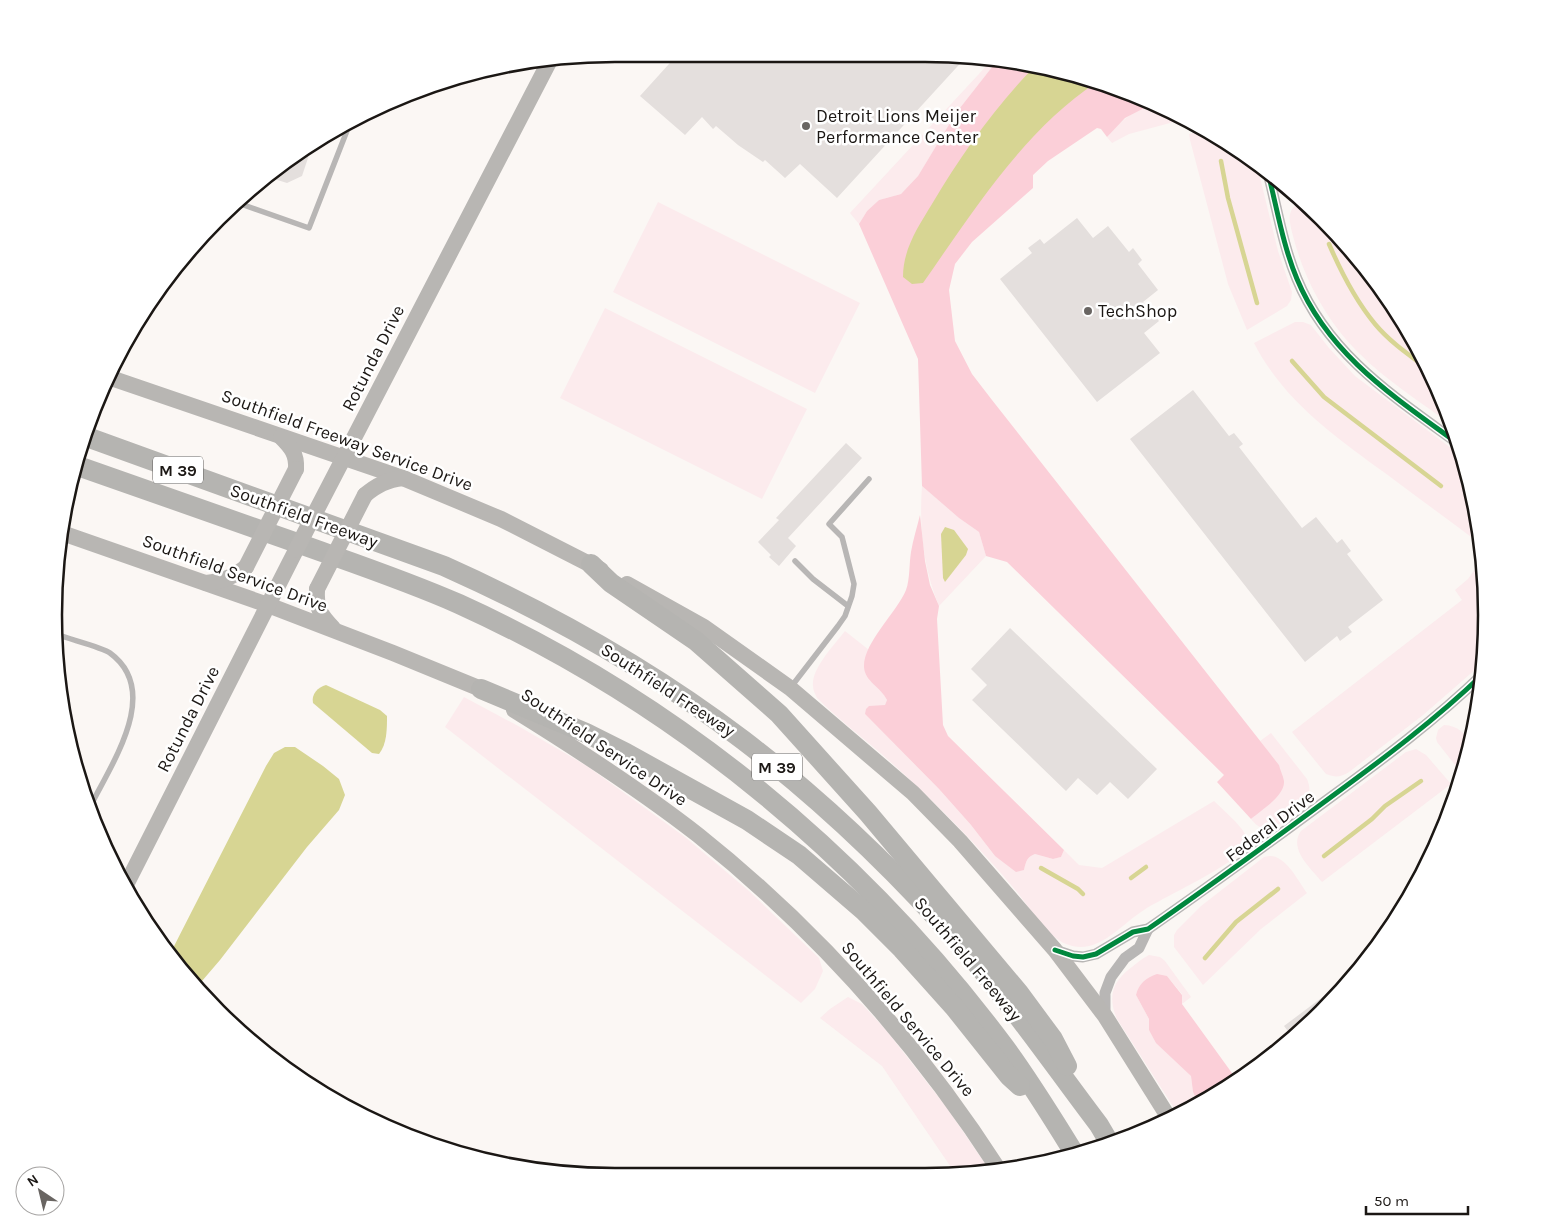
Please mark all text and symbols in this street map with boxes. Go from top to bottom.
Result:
place label: Detroit Lions Meijer Performance Center [816,105,979,148]
marker: Detroit Lions Meijer Performance Center [800,120,812,132]
place label: TechShop [1098,300,1177,322]
street label: Rotunda Drive [337,301,409,415]
marker: TechShop [1082,305,1094,317]
street label: Southfield Freeway Service Drive [218,384,476,496]
road number: M 39 [153,456,203,484]
street label: Southfield Freeway [227,479,382,553]
street label: Southfield Service Drive [139,529,331,617]
street label: Southfield Freeway [597,638,740,742]
street label: Rotunda Drive [152,662,224,776]
street label: Southfield Service Drive [517,683,691,811]
road number: M 39 [752,754,802,780]
street label: Federal Drive [1221,785,1319,867]
street label: Southfield Freeway [910,892,1027,1026]
street label: Southfield Service Drive [837,937,979,1101]
north arrow [15,1166,65,1216]
text: N [24,1171,42,1191]
scale bar [1366,1184,1468,1216]
text: 50 m [1374,1192,1409,1210]

